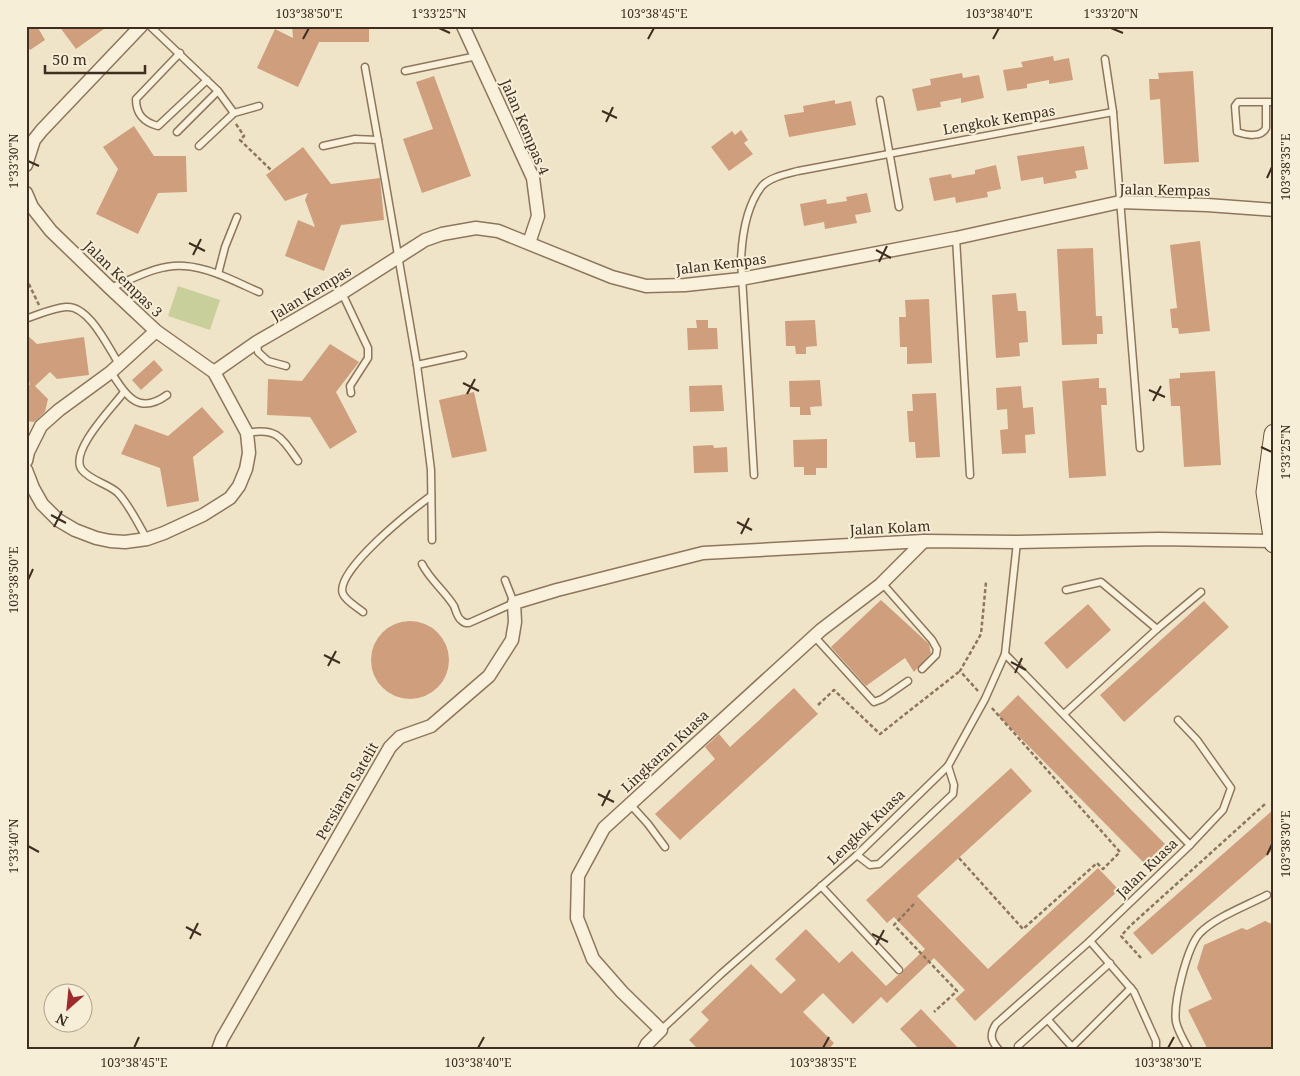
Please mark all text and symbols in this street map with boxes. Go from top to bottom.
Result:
text: 103°38'50"E [276,5,342,22]
text: 1°33'25"N [411,5,467,22]
text: 103°38'45"E [621,5,687,22]
text: 103°38'40"E [966,5,1032,22]
text: 1°33'20"N [1083,5,1139,22]
scale bar [45,42,145,74]
text: 50 m [52,49,87,69]
street label: Jalan Kempas 4 [496,75,554,178]
street label: Lengkok Kempas [941,100,1057,139]
text: 1°33'30"N [5,133,22,189]
text: 103°38'35"E [1277,134,1294,200]
street label: Jalan Kempas [1118,179,1211,200]
street label: Jalan Kempas 3 [79,236,167,321]
street label: Jalan Kempas [674,249,767,279]
street label: Jalan Kempas [266,261,355,325]
text: 1°33'25"N [1277,424,1294,480]
street label: Jalan Kolam [848,516,931,539]
text: 103°38'50"E [5,547,22,613]
street label: Lingkaran Kuasa [617,705,713,796]
street label: Persiaran Satelit [311,738,382,843]
street label: Lengkok Kuasa [823,785,909,869]
text: 103°38'30"E [1277,811,1294,877]
text: 1°33'40"N [5,818,22,874]
street label: Jalan Kuasa [1111,834,1181,902]
north arrow [42,984,92,1034]
text: N [53,1009,71,1031]
text: 103°38'45"E [101,1054,167,1071]
text: 103°38'40"E [445,1054,511,1071]
text: 103°38'35"E [790,1054,856,1071]
text: 103°38'30"E [1135,1054,1201,1071]

